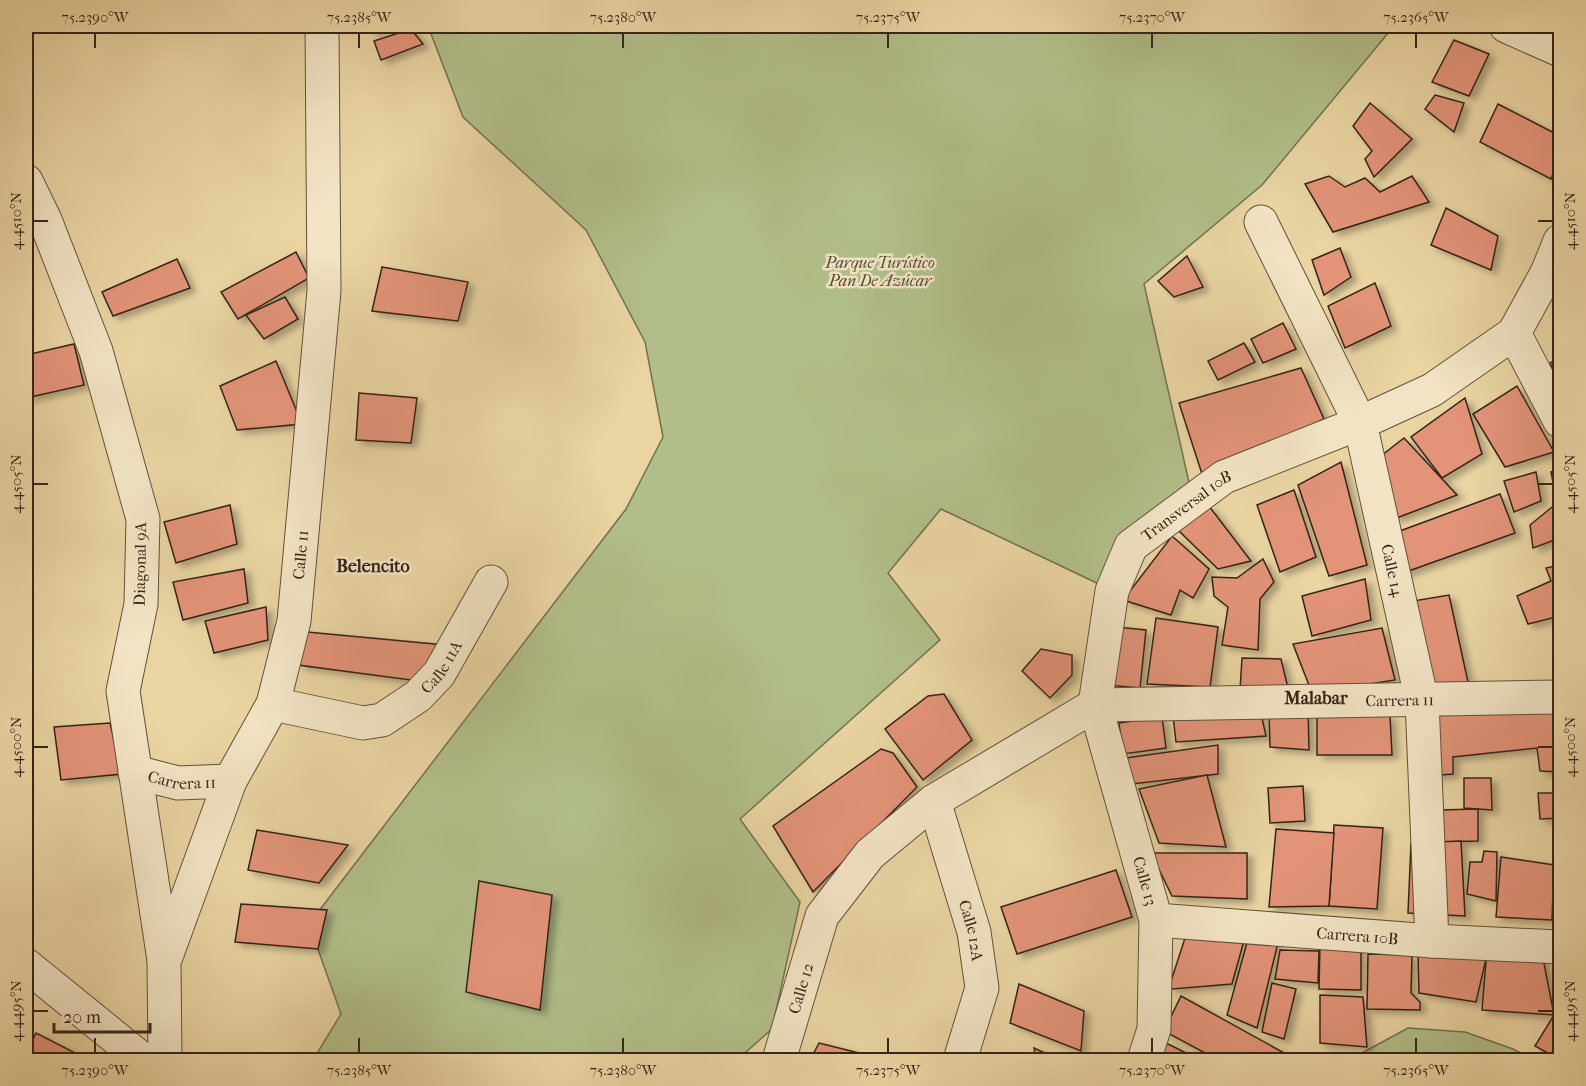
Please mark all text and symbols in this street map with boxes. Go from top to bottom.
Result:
text: 75.2390°W [62,8,130,26]
text: 75.2385°W [327,8,393,26]
text: 75.2380°W [590,8,658,26]
text: 75.2375°W [856,8,921,26]
text: 75.2370°W [1119,8,1186,26]
text: 75.2365°W [1383,8,1450,26]
text: 4.4510°N [7,191,25,250]
text: 4.4510°N [1561,191,1579,250]
park label: Parque Turístico Pan De Azúcar [824,253,935,290]
text: 4.4505°N [7,454,25,514]
text: 4.4505°N [1561,454,1579,514]
street label: Transversal 10B [1137,466,1234,545]
street label: Diagonal 9A [130,521,150,606]
street label: Calle 11 [288,529,312,580]
street label: Calle 14 [1378,542,1408,599]
district label: Belencito [336,556,410,577]
street label: Calle 11A [416,636,466,697]
district label: Malabar [1283,688,1348,709]
street label: Carrera 11 [1365,690,1434,710]
text: 4.4500°N [7,716,25,777]
text: 4.4500°N [1561,716,1579,777]
street label: Carrera 11 [146,766,216,793]
street label: Calle 13 [1129,854,1161,908]
street label: Calle 12A [955,897,988,963]
street label: Carrera 10B [1316,923,1399,948]
street label: Calle 12 [784,960,817,1016]
text: 4.4495°N [7,980,25,1042]
text: 4.4495°N [1561,980,1579,1042]
scale bar [54,996,150,1034]
text: 20 m [63,1007,101,1028]
text: 75.2390°W [62,1061,130,1079]
text: 75.2385°W [327,1061,393,1079]
text: 75.2380°W [590,1061,658,1079]
text: 75.2375°W [856,1061,921,1079]
text: 75.2370°W [1119,1061,1186,1079]
text: 75.2365°W [1383,1061,1450,1079]

